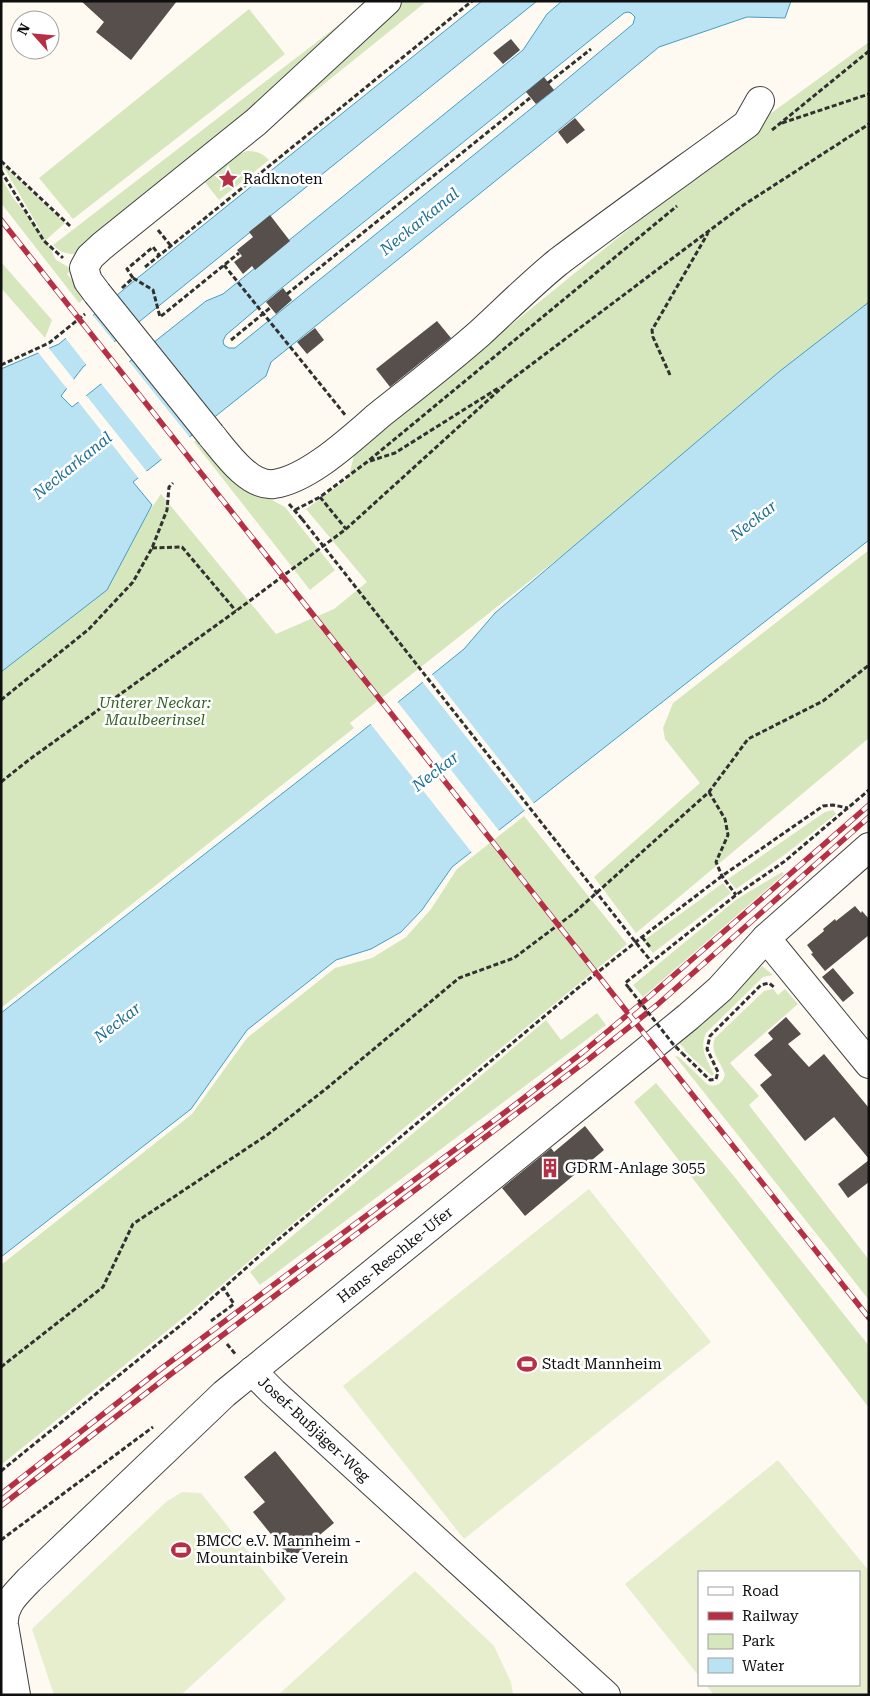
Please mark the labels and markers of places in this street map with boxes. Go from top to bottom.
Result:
place icon: Radknoten [217,168,239,190]
place label: Radknoten [243,170,323,188]
building icon: GDRM-Anlage 3055 [539,1157,561,1179]
place label: GDRM-Anlage 3055 [565,1159,705,1177]
sports icon: Stadt Mannheim [516,1353,538,1375]
place label: Stadt Mannheim [542,1355,662,1373]
place label: BMCC e.V. Mannheim - Mountainbike Verein [196,1532,361,1567]
sports icon: BMCC e.V. Mannheim - Mountainbike Verein [170,1539,192,1561]

